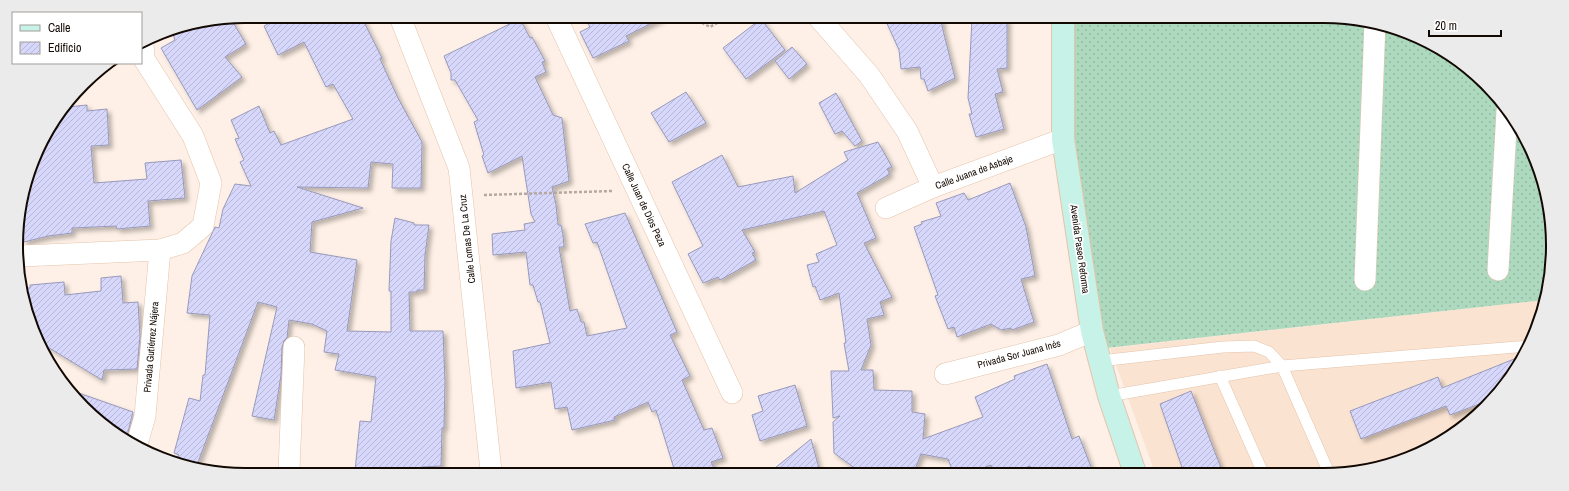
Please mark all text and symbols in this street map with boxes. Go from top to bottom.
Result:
legend [12,12,142,64]
scale bar [1429,12,1501,38]
text: 20 m [1435,18,1457,34]
text: Calle [48,20,70,36]
text: Edificio [48,40,81,56]
street label: Calle Juana de Asbaje [933,152,1015,192]
street label: Calle Juan de Dios Peza [619,161,669,249]
street label: Calle Lomas De La Cruz [456,194,478,284]
street label: Avenida Paseo Reforma [1067,203,1093,295]
street label: Privada Gutiérrez Nájera [141,301,161,393]
street label: Privada Sor Juana Inés [976,337,1062,371]

